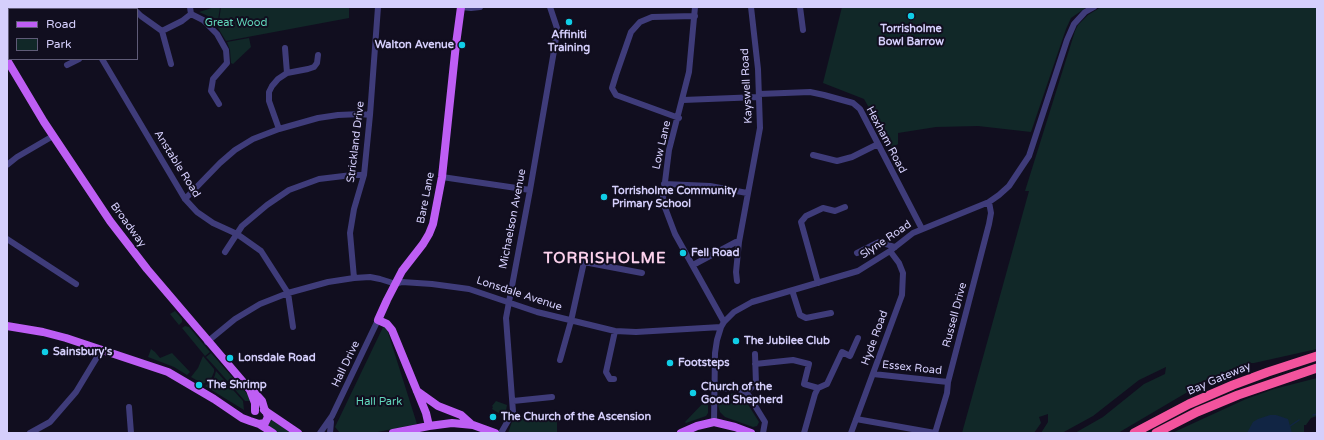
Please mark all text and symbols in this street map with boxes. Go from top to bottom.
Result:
legend [8,8,138,60]
marker: Torrisholme Bowl Barrow [906,11,916,21]
park label: Great Wood [205,16,267,30]
text: Road [46,17,76,31]
marker: Affiniti Training [564,17,574,27]
place label: Torrisholme Bowl Barrow [878,22,944,48]
place label: Affiniti Training [548,28,590,54]
text: Park [46,37,72,51]
place label: Walton Avenue [375,38,454,52]
marker: Walton Avenue [457,40,467,50]
street label: Kayswell Road [738,48,756,124]
street label: Strickland Drive [344,100,368,184]
street label: Hexham Road [863,104,909,176]
street label: Low Lane [650,119,674,171]
street label: Anstable Road [151,128,203,200]
street label: Michaelson Avenue [497,168,529,270]
street label: Bare Lane [415,171,437,225]
place label: Torrisholme Community Primary School [612,184,737,210]
marker: Torrisholme Community Primary School [599,192,609,202]
street label: Broadway [107,200,149,250]
street label: Slyne Road [858,218,914,262]
place label: Fell Road [691,246,739,260]
marker: Fell Road [678,248,688,258]
district label: TORRISHOLME [543,250,667,268]
street label: Lonsdale Avenue [474,274,564,314]
street label: Russell Drive [940,281,970,349]
street label: Hyde Road [859,309,891,367]
place label: The Jubilee Club [744,334,830,348]
marker: The Jubilee Club [731,336,741,346]
street label: Hall Drive [329,339,363,389]
place label: Sainsbury's [53,345,112,359]
marker: Sainsbury's [40,347,50,357]
place label: Lonsdale Road [238,351,316,365]
marker: Lonsdale Road [225,353,235,363]
place label: Footsteps [678,356,730,370]
marker: Footsteps [665,358,675,368]
street label: Essex Road [881,358,943,378]
street label: Bay Gateway [1185,360,1253,398]
place label: The Shrimp [207,378,267,392]
marker: The Shrimp [194,380,204,390]
place label: Church of the Good Shepherd [701,380,783,406]
marker: Church of the Good Shepherd [688,388,698,398]
park label: Hall Park [356,395,402,409]
place label: The Church of the Ascension [501,410,651,424]
marker: The Church of the Ascension [488,412,498,422]

